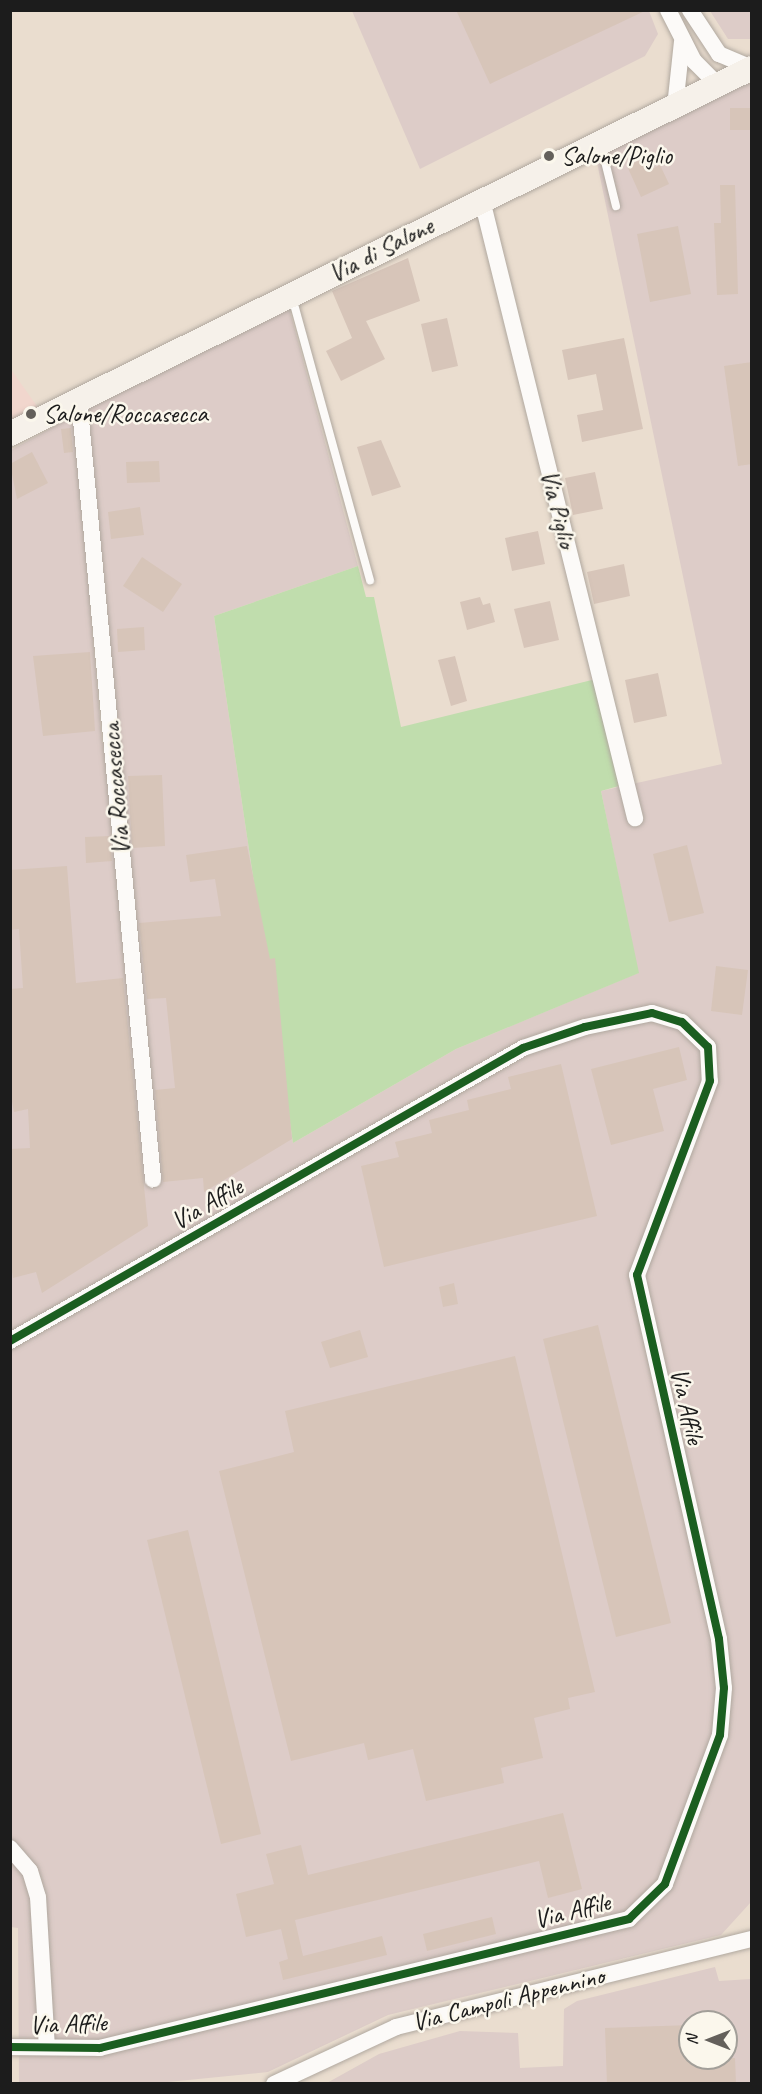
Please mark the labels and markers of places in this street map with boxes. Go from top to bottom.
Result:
place label: Salone/Piglio [561,140,672,172]
marker: Salone/Piglio [542,149,556,163]
place label: Salone/Roccasecca [43,398,208,430]
marker: Salone/Roccasecca [24,407,38,421]

